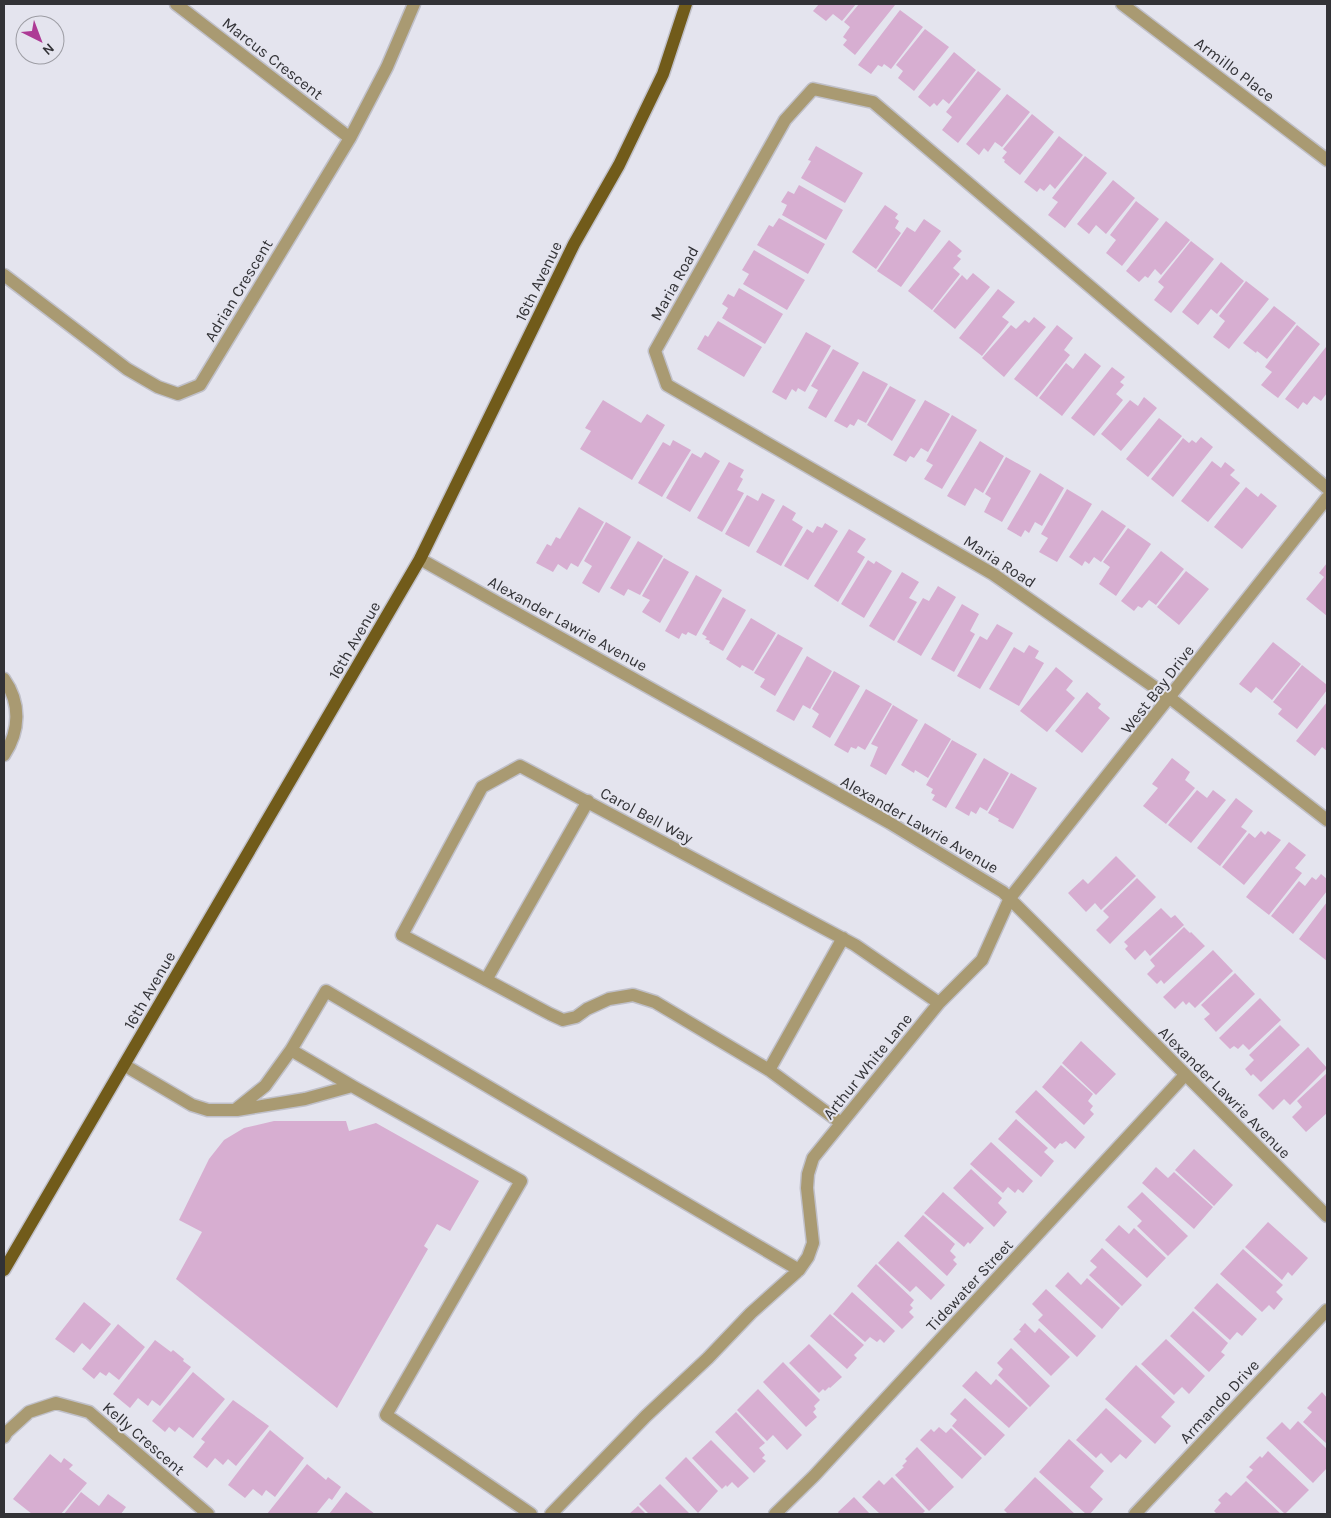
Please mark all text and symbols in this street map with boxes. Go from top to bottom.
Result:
street label: Marcus Crescent [219,13,327,104]
north arrow [15,15,65,65]
street label: Armillo Place [1191,33,1278,106]
text: N [39,40,58,59]
street label: Adrian Crescent [200,236,276,345]
street label: 16th Avenue [511,238,566,324]
street label: Maria Road [646,243,703,324]
street label: Maria Road [960,531,1039,592]
street label: Alexander Lawrie Avenue [485,572,651,675]
street label: 16th Avenue [325,598,384,682]
street label: West Bay Drive [1117,641,1198,738]
street label: Alexander Lawrie Avenue [838,771,1002,877]
street label: Carol Bell Way [597,783,697,848]
street label: 16th Avenue [120,948,179,1032]
street label: Arthur White Lane [819,1009,916,1123]
street label: Alexander Lawrie Avenue [1155,1022,1295,1162]
street label: Tidewater Street [922,1235,1017,1335]
street label: Armando Drive [1176,1355,1263,1447]
street label: Kelly Crescent [99,1398,189,1479]

